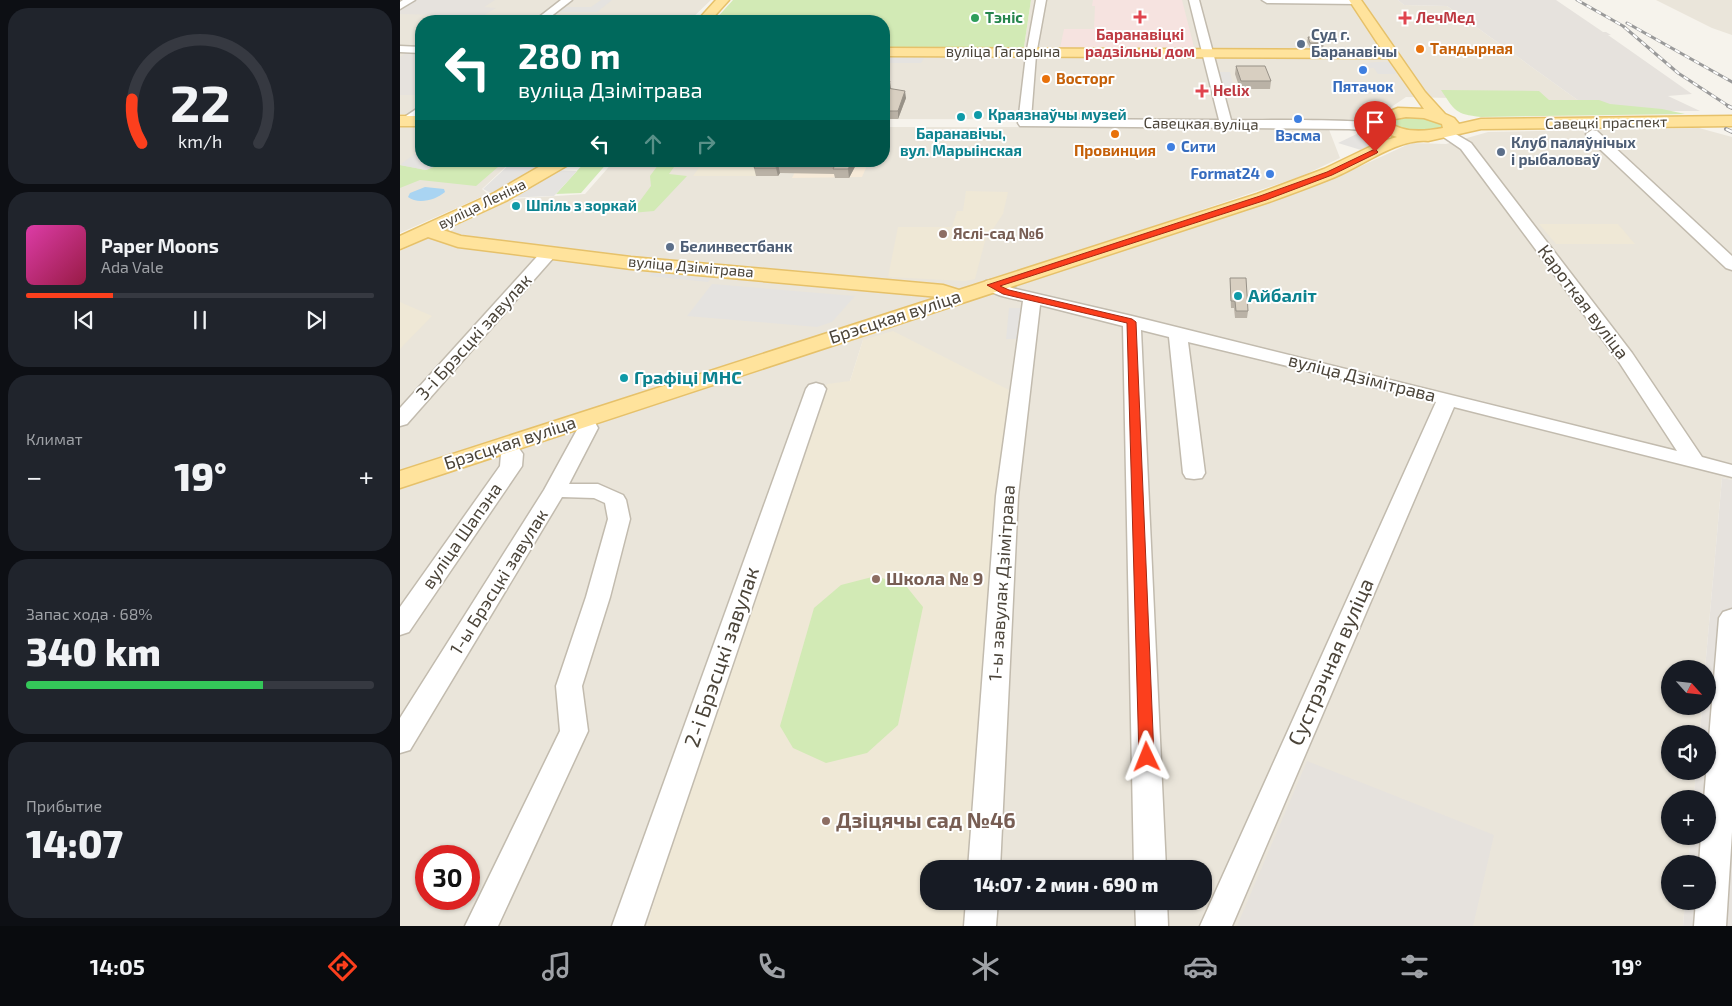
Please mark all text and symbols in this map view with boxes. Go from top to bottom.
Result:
place label: Тэніс [985,8,1023,26]
place label: ЛечМед [1416,8,1475,26]
marker: Баранавіцкі радзільны дом [1133,10,1147,24]
marker: ЛечМед [1398,11,1412,25]
marker: Тэніс [969,12,981,24]
place label: Баранавіцкі радзільны дом [1085,25,1195,60]
place label: Суд г. Баранавічы [1311,25,1397,60]
text: 280 m [518,34,621,76]
icon: left [435,35,500,100]
marker: Суд г. Баранавічы [1295,38,1307,50]
place label: Тандырная [1430,39,1513,57]
street label: вуліца Гагарына [946,42,1060,61]
marker: Тандырная [1414,43,1426,55]
marker: Пятачок [1357,64,1369,76]
place label: Восторг [1056,69,1115,87]
text: 22 [170,70,230,132]
marker: Восторг [1040,73,1052,85]
text: вуліца Дзімітрава [518,76,703,102]
place label: Пятачок [1332,77,1394,95]
place label: Helix [1213,81,1250,99]
marker: Helix [1195,84,1209,98]
pin [1354,101,1396,152]
place label: Краязнаўчы музей [988,105,1127,123]
icon: arrive [1361,108,1389,136]
marker: Краязнаўчы музей [972,109,984,121]
marker: Баранавічы, вул. Марыінская [955,111,967,123]
street label: Савецкі праспект [1545,112,1667,132]
street label: Савецкая вуліца [1143,113,1259,134]
marker: Вэсма [1292,113,1304,125]
place label: Баранавічы, вул. Марыінская [900,124,1022,159]
place label: Вэсма [1275,126,1321,144]
marker: Провинция [1109,128,1121,140]
text: km/h [178,130,222,152]
icon: left [586,130,614,158]
icon: ahead [639,130,667,158]
icon: right [692,130,720,158]
place label: Клуб паляўнічых і рыбаловаў [1511,133,1636,168]
place label: Сити [1181,137,1216,155]
place label: Провинция [1074,141,1156,159]
marker: Сити [1165,141,1177,153]
marker: Клуб паляўнічых і рыбаловаў [1495,146,1507,158]
place label: Format24 [1190,164,1260,182]
marker: Format24 [1264,168,1276,180]
street label: вуліца Леніна [435,174,529,233]
place label: Шпіль з зоркай [526,196,637,214]
marker: Шпіль з зоркай [510,200,522,212]
place label: Яслі-сад №6 [953,224,1044,242]
marker: Яслі-сад №6 [937,228,949,240]
text: Paper Moons [101,234,219,257]
place label: Белинвестбанк [680,237,793,255]
street label: Кароткая вуліца [1534,240,1634,363]
marker: Белинвестбанк [664,241,676,253]
street label: вуліца Дзімітрава [627,252,755,281]
text: Ada Vale [101,257,164,276]
street label: 3-і Брэсцкі завулак [411,268,536,404]
street label: Брэсцкая вуліца [826,284,963,348]
place label: Айбаліт [1248,284,1317,306]
marker: Айбаліт [1232,290,1244,302]
icon: previous [70,306,98,334]
icon: pause [186,306,214,334]
icon: next [302,306,330,334]
street label: вуліца Дзімітрава [1286,348,1438,406]
place label: Графіці МНС [634,366,742,388]
marker: Графіці МНС [618,372,630,384]
street label: Брэсцкая вуліца [441,410,578,474]
text: Климат [26,429,83,448]
text: 19° [174,453,227,499]
text: − [26,459,42,493]
text: + [359,459,374,493]
street label: вуліца Шапэна [416,478,506,593]
street label: 1-ы завулак Дзімітрава [983,484,1019,682]
street label: 1-ы Брэсцкі завулак [444,504,552,658]
street label: 2-і Брэсцкі завулак [678,563,764,750]
place label: Школа № 9 [886,567,983,589]
marker: Школа № 9 [870,573,882,585]
street label: Сустрэчная вуліца [1281,574,1379,749]
text: Запас хода · 68% [26,604,153,623]
text: 340 km [26,628,161,674]
north arrow [1661,660,1716,715]
map controls [1661,660,1716,910]
button: sound [1661,725,1716,780]
position arrow [1120,730,1172,782]
button: + [1661,790,1716,845]
text: Прибытие [26,796,102,815]
place label: Дзіцячы сад №46 [836,807,1016,832]
marker: Дзіцячы сад №46 [820,815,832,827]
text: 14:07 [26,820,123,866]
speed limit sign: 30 [415,845,480,910]
button: − [1661,855,1716,910]
text: 14:07 · 2 мин · 690 m [974,873,1158,896]
icon: directions [325,949,360,984]
icon: music [539,949,574,984]
icon: phone [754,949,789,984]
icon: climate [968,949,1003,984]
icon: car [1183,949,1218,984]
icon: filters [1397,949,1432,984]
text: 14:05 [90,953,145,979]
text: 19° [1612,953,1642,979]

